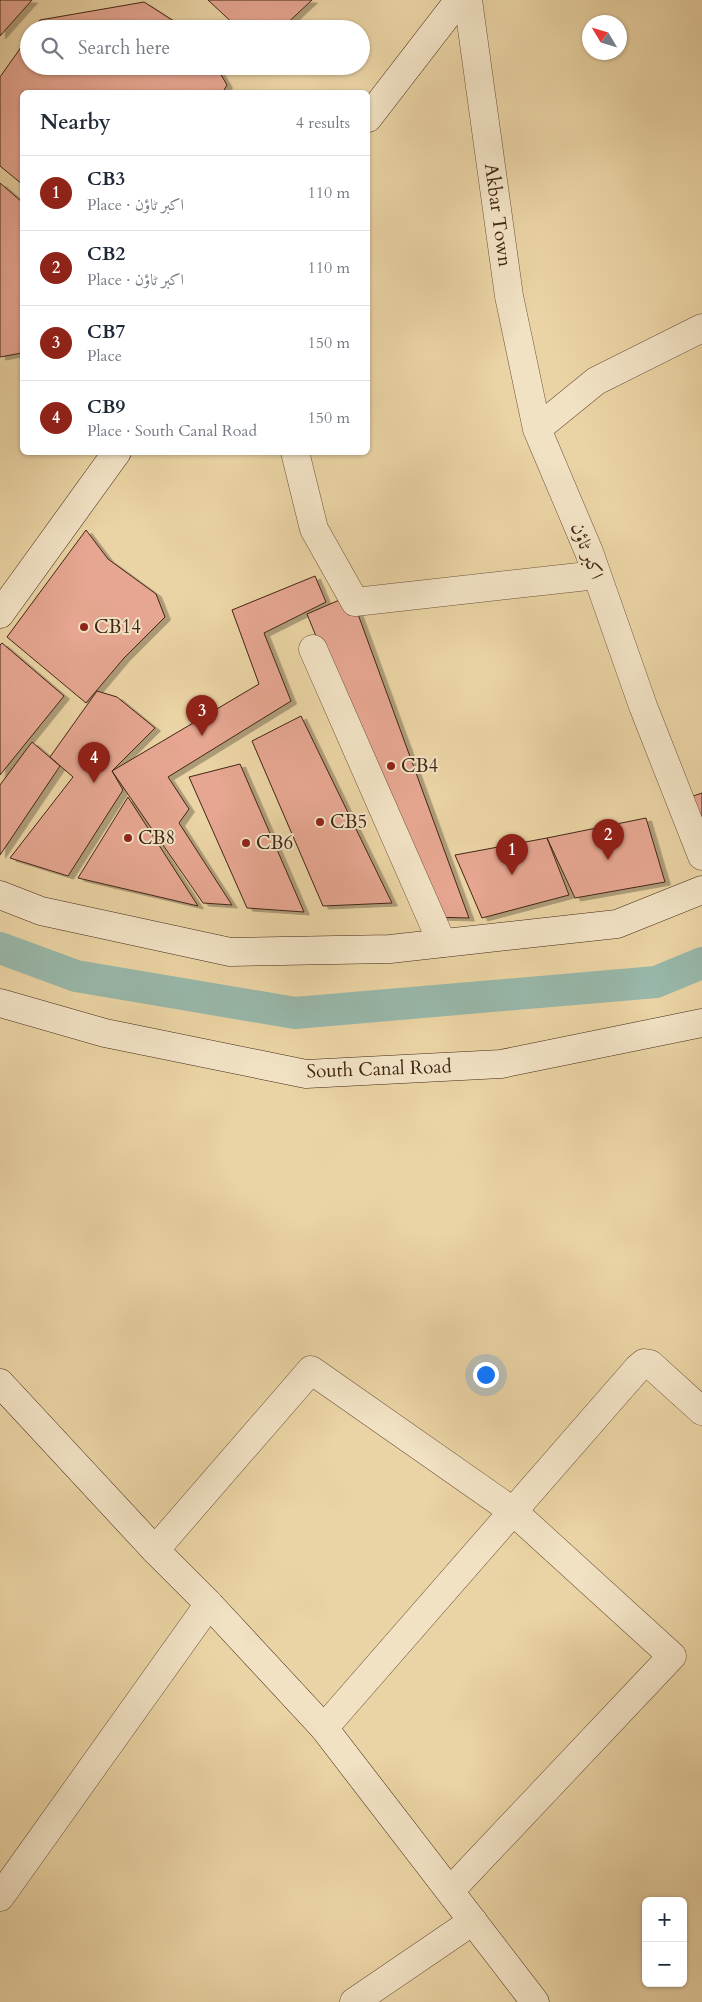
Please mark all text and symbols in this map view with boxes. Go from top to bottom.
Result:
north arrow [582,15,627,60]
search box [20,20,370,75]
icon: search [38,34,66,62]
text: Search here [78,35,170,61]
text: Nearby [40,108,111,137]
text: 4 results [296,112,350,134]
street label: Akbar Town [478,162,518,269]
text: CB3 [87,166,125,192]
text: 1 [52,182,60,204]
text: 110 m [308,182,350,204]
text: Place · اکبر ٹاؤن [87,194,184,216]
text: CB2 [87,241,125,267]
text: 2 [52,257,60,279]
text: 110 m [308,257,350,279]
text: Place · اکبر ٹاؤن [87,269,184,291]
text: CB7 [87,319,125,345]
text: 3 [52,332,60,354]
text: 150 m [308,332,350,354]
text: Place [87,345,122,367]
text: CB9 [87,394,125,420]
text: 4 [52,407,60,429]
text: 150 m [308,407,350,429]
text: Place · South Canal Road [87,420,257,442]
street label: اکبر ٹاؤن [564,519,610,583]
place label: CB14 [94,614,141,640]
marker: CB14 [78,621,90,633]
pin: 3 [186,695,218,736]
pin: 4 [78,742,110,783]
place label: CB4 [401,753,438,779]
marker: CB4 [385,760,397,772]
place label: CB5 [330,809,367,835]
marker: CB5 [314,816,326,828]
pin: 2 [592,819,624,860]
place label: CB8 [138,825,175,851]
place label: CB6 [256,830,293,856]
marker: CB8 [122,832,134,844]
pin: 1 [496,834,528,875]
marker: CB6 [240,837,252,849]
street label: South Canal Road [306,1053,452,1085]
your location [473,1362,499,1388]
map controls [642,1897,687,1987]
button: + [642,1897,687,1942]
button: − [642,1942,687,1987]

